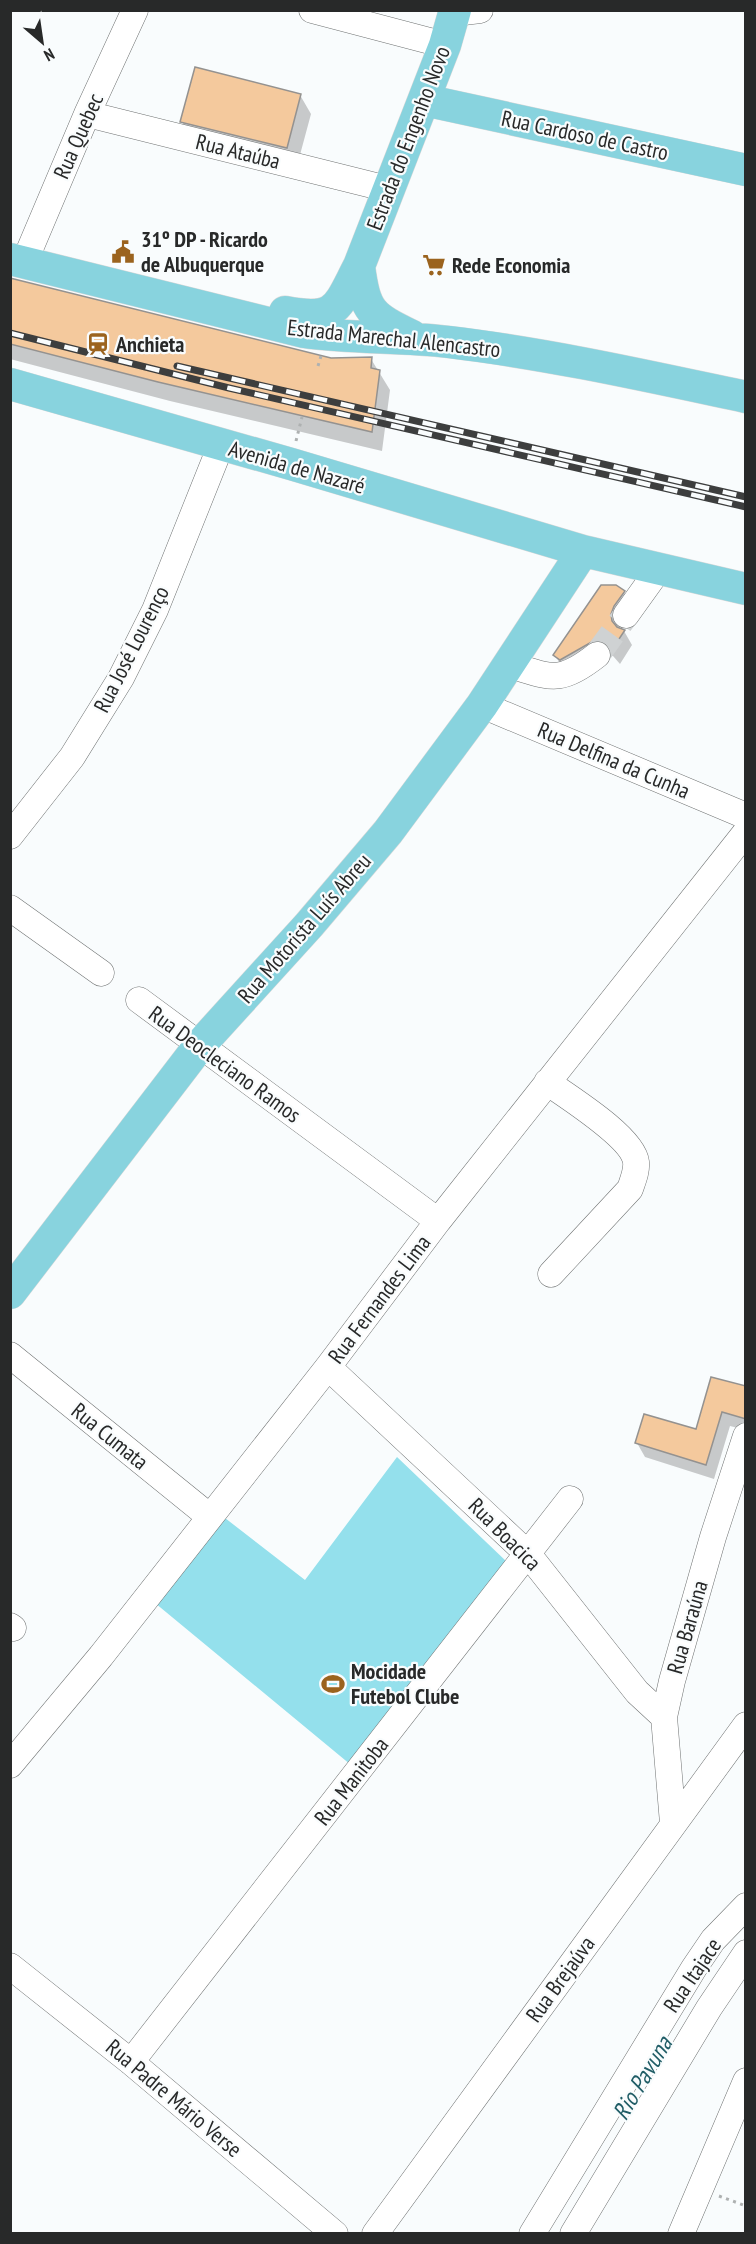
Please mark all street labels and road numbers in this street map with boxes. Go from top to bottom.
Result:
street label: Estrada do Engenho Novo [360,42,456,234]
street label: Rua Quebec [47,89,109,183]
street label: Rua Cardoso de Castro [499,104,671,166]
street label: Rua Ataúba [193,127,283,175]
street label: Estrada Marechal Alencastro [286,313,502,363]
street label: Avenida de Nazaré [226,434,368,500]
street label: Rua José Lourenço [87,581,175,717]
street label: Rua Delfina da Cunha [534,715,694,805]
street label: Rua Motorista Luís Abreu [231,847,377,1009]
street label: Rua Deocleciano Ramos [143,999,307,1129]
street label: Rua Fernandes Lima [322,1229,436,1369]
street label: Rua Cumata [66,1397,154,1475]
street label: Rua Boacica [463,1492,547,1576]
street label: Rua Baraúna [660,1577,714,1677]
street label: Rua Manitoba [308,1731,394,1831]
street label: Rua Brejaúva [519,1931,601,2027]
street label: Rua Itajace [657,1933,727,2017]
street label: Rua Padre Mário Verse [100,2033,248,2163]

